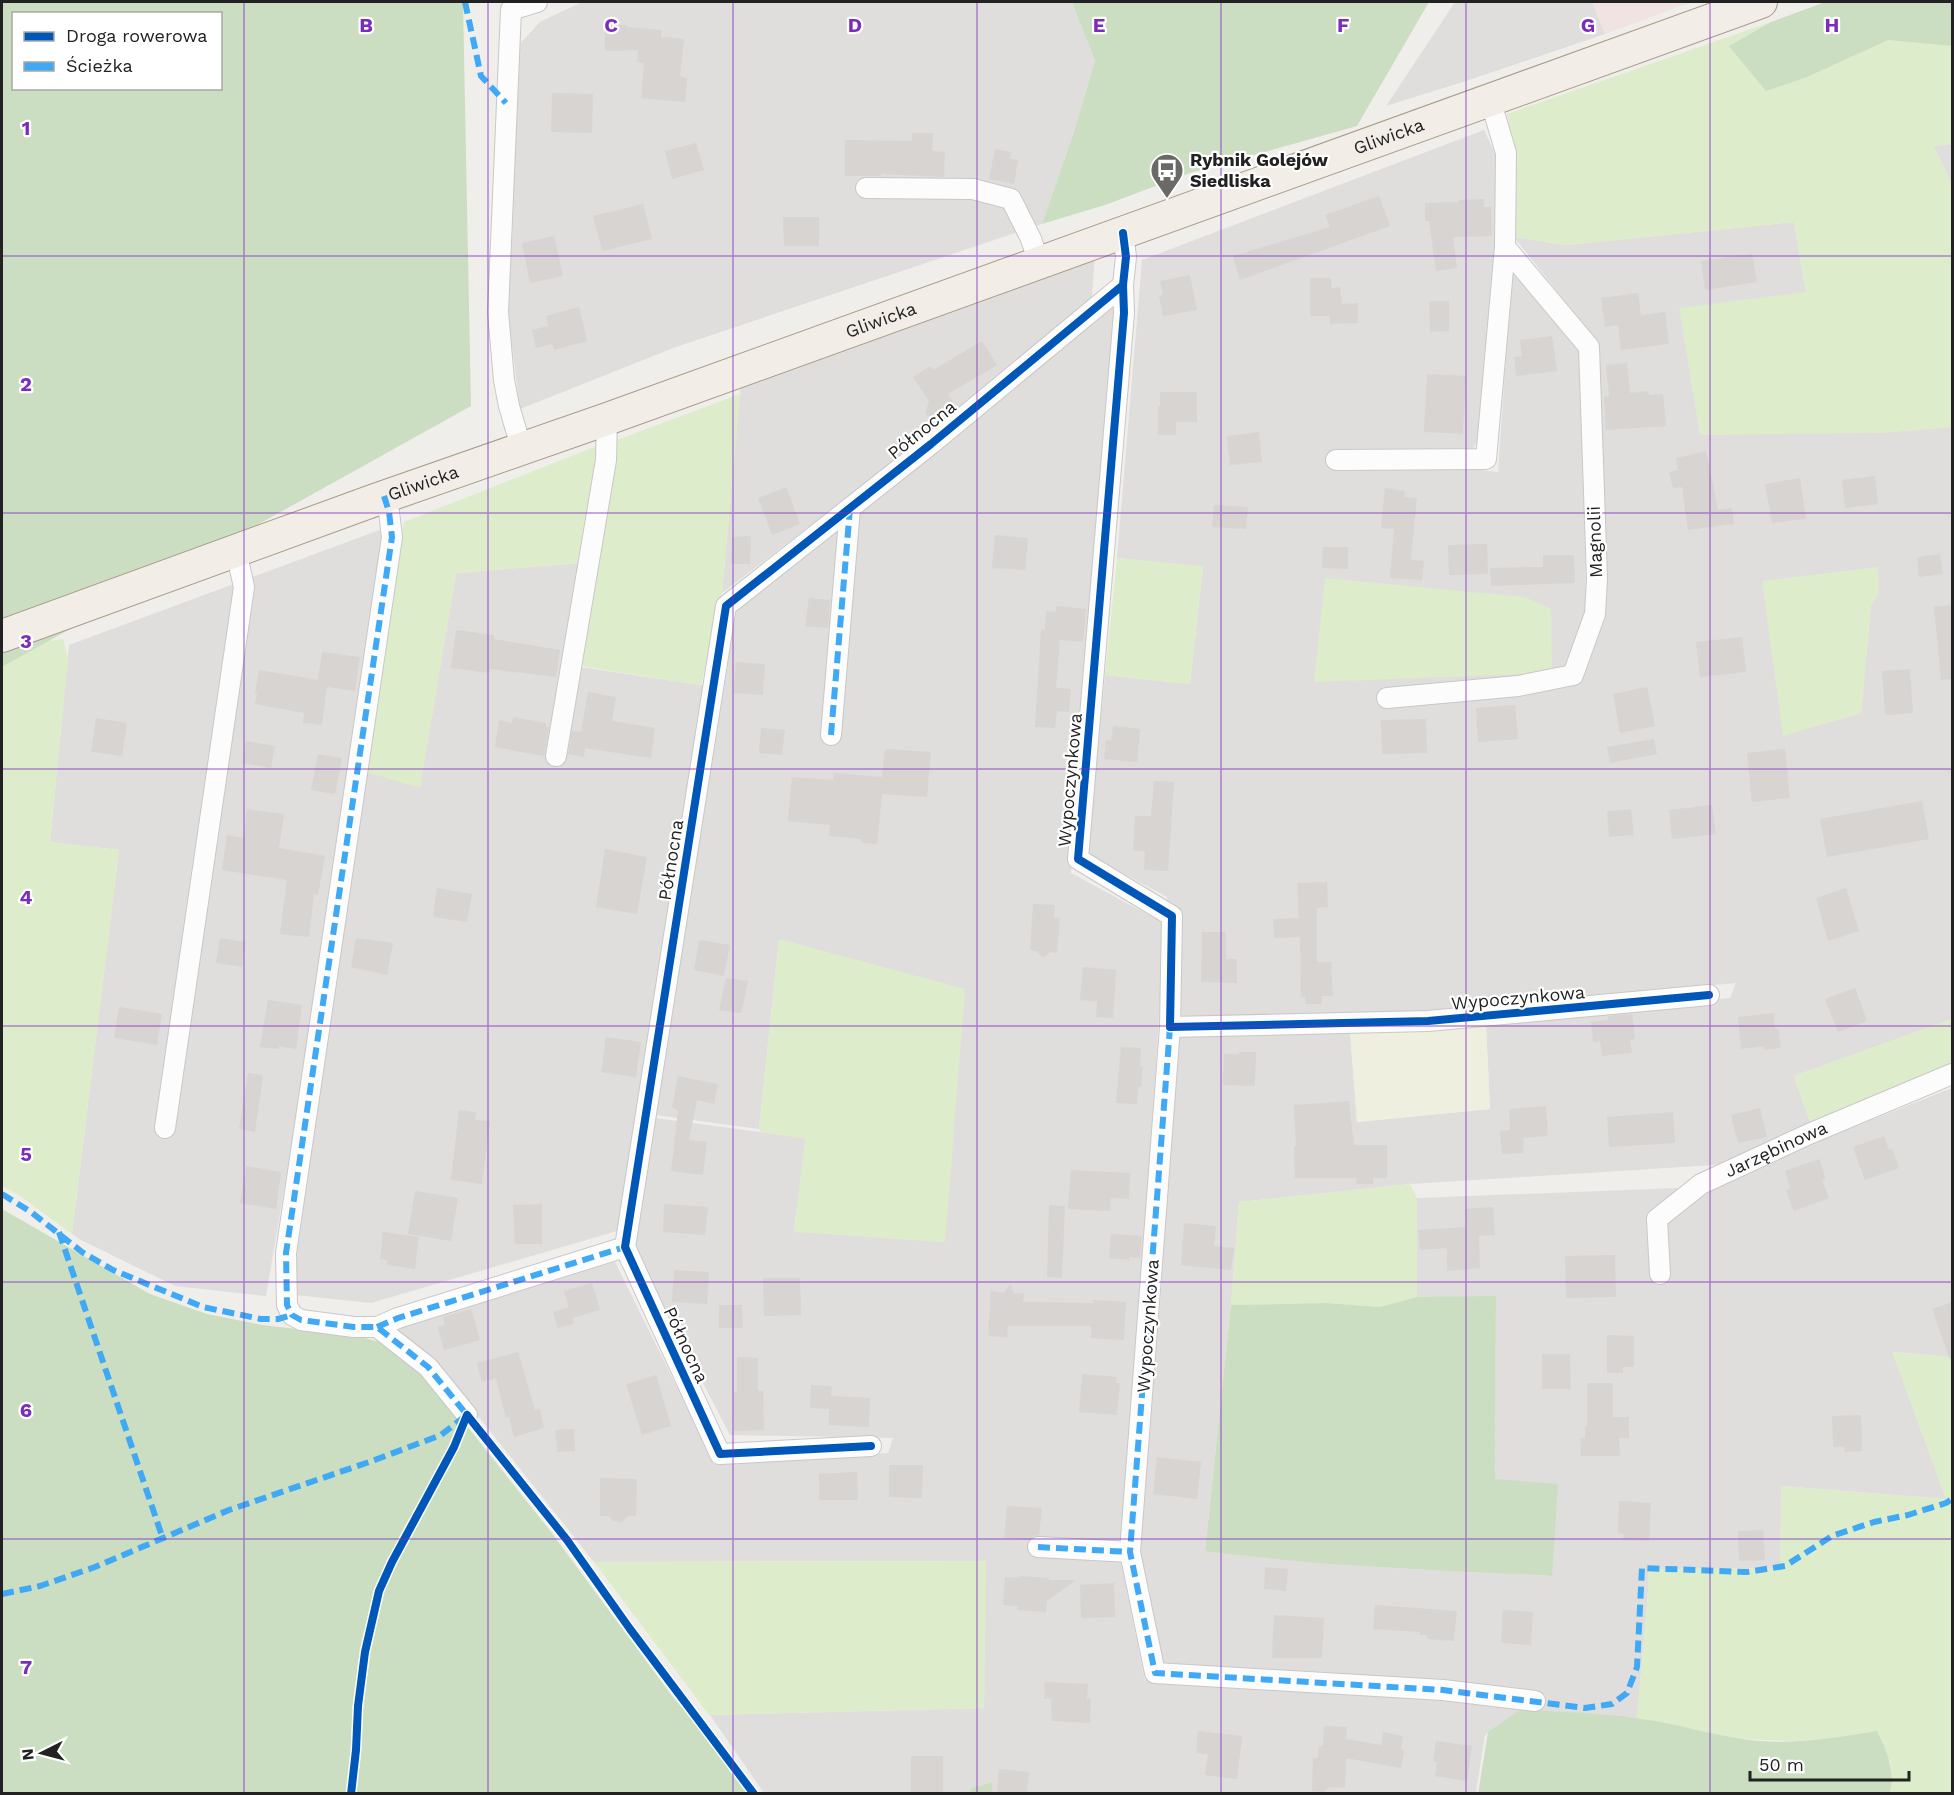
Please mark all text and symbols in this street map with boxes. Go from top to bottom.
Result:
legend [12,12,222,90]
text: B [359,13,373,37]
text: C [604,13,618,37]
text: D [848,13,862,37]
text: E [1093,13,1105,37]
text: F [1337,13,1349,37]
text: G [1581,13,1595,37]
text: H [1825,13,1839,37]
text: Droga rowerowa [66,25,208,46]
text: Ścieżka [66,55,133,76]
street label: Gliwicka [1350,114,1427,158]
text: 1 [22,116,30,140]
place label: Rybnik Golejów Siedliska [1190,149,1329,191]
bus stop icon: Rybnik Golejów Siedliska [1149,152,1185,199]
street label: Gliwicka [843,297,919,342]
text: 2 [20,372,32,396]
street label: Północna [883,396,960,463]
street label: Gliwicka [385,461,461,505]
street label: Magnolii [1583,506,1606,578]
text: 3 [20,629,32,653]
street label: Wypoczynkowa [1053,712,1086,848]
street label: Północna [654,818,687,902]
text: 4 [20,885,33,909]
street label: Wypoczynkowa [1450,981,1586,1014]
street label: Jarzębinowa [1721,1117,1830,1181]
text: 5 [20,1142,32,1166]
street label: Wypoczynkowa [1132,1258,1163,1394]
street label: Północna [660,1303,713,1386]
text: 6 [20,1398,32,1422]
text: 7 [20,1655,32,1679]
north arrow [12,1723,72,1783]
scale bar [1750,1744,1909,1782]
text: N [18,1748,38,1761]
text: 50 m [1759,1754,1804,1775]

